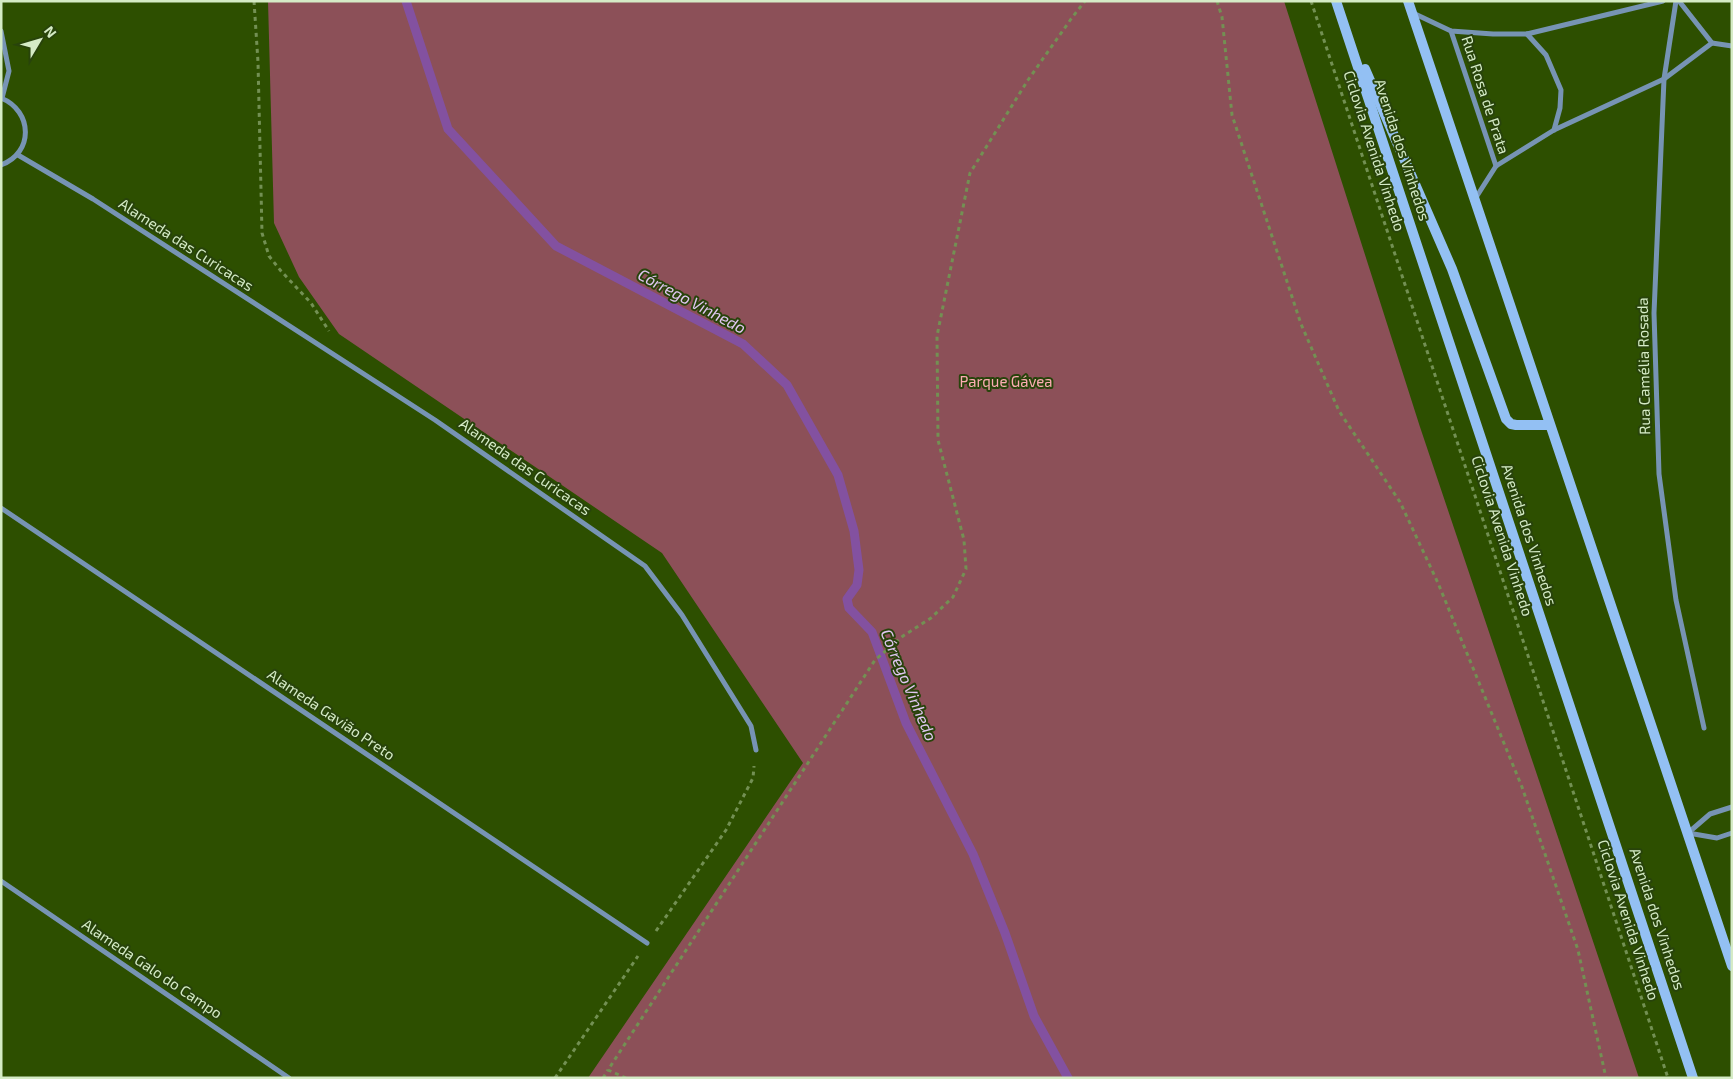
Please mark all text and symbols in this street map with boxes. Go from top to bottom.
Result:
north arrow [15,15,65,65]
text: N [41,22,60,41]
street label: Rua Rosa de Prata [1458,33,1514,156]
street label: Ciclovia Avenida Vinhedo [1340,68,1409,233]
street label: Avenida dos Vinhedos [1371,76,1434,223]
street label: Alameda das Curicacas [116,194,257,294]
water label: Córrego Vinhedo [635,264,749,337]
street label: Rua Camélia Rosada [1633,297,1653,435]
park label: Parque Gávea [959,372,1053,390]
street label: Alameda das Curicacas [456,414,595,519]
street label: Ciclovia Avenida Vinhedo [1468,453,1537,618]
street label: Avenida dos Vinhedos [1498,461,1561,608]
water label: Córrego Vinhedo [877,626,942,743]
street label: Alameda Gavião Preto [264,665,399,764]
street label: Ciclovia Avenida Vinhedo [1594,837,1663,1002]
street label: Avenida dos Vinhedos [1626,845,1689,992]
street label: Alameda Galo do Campo [79,915,226,1022]

